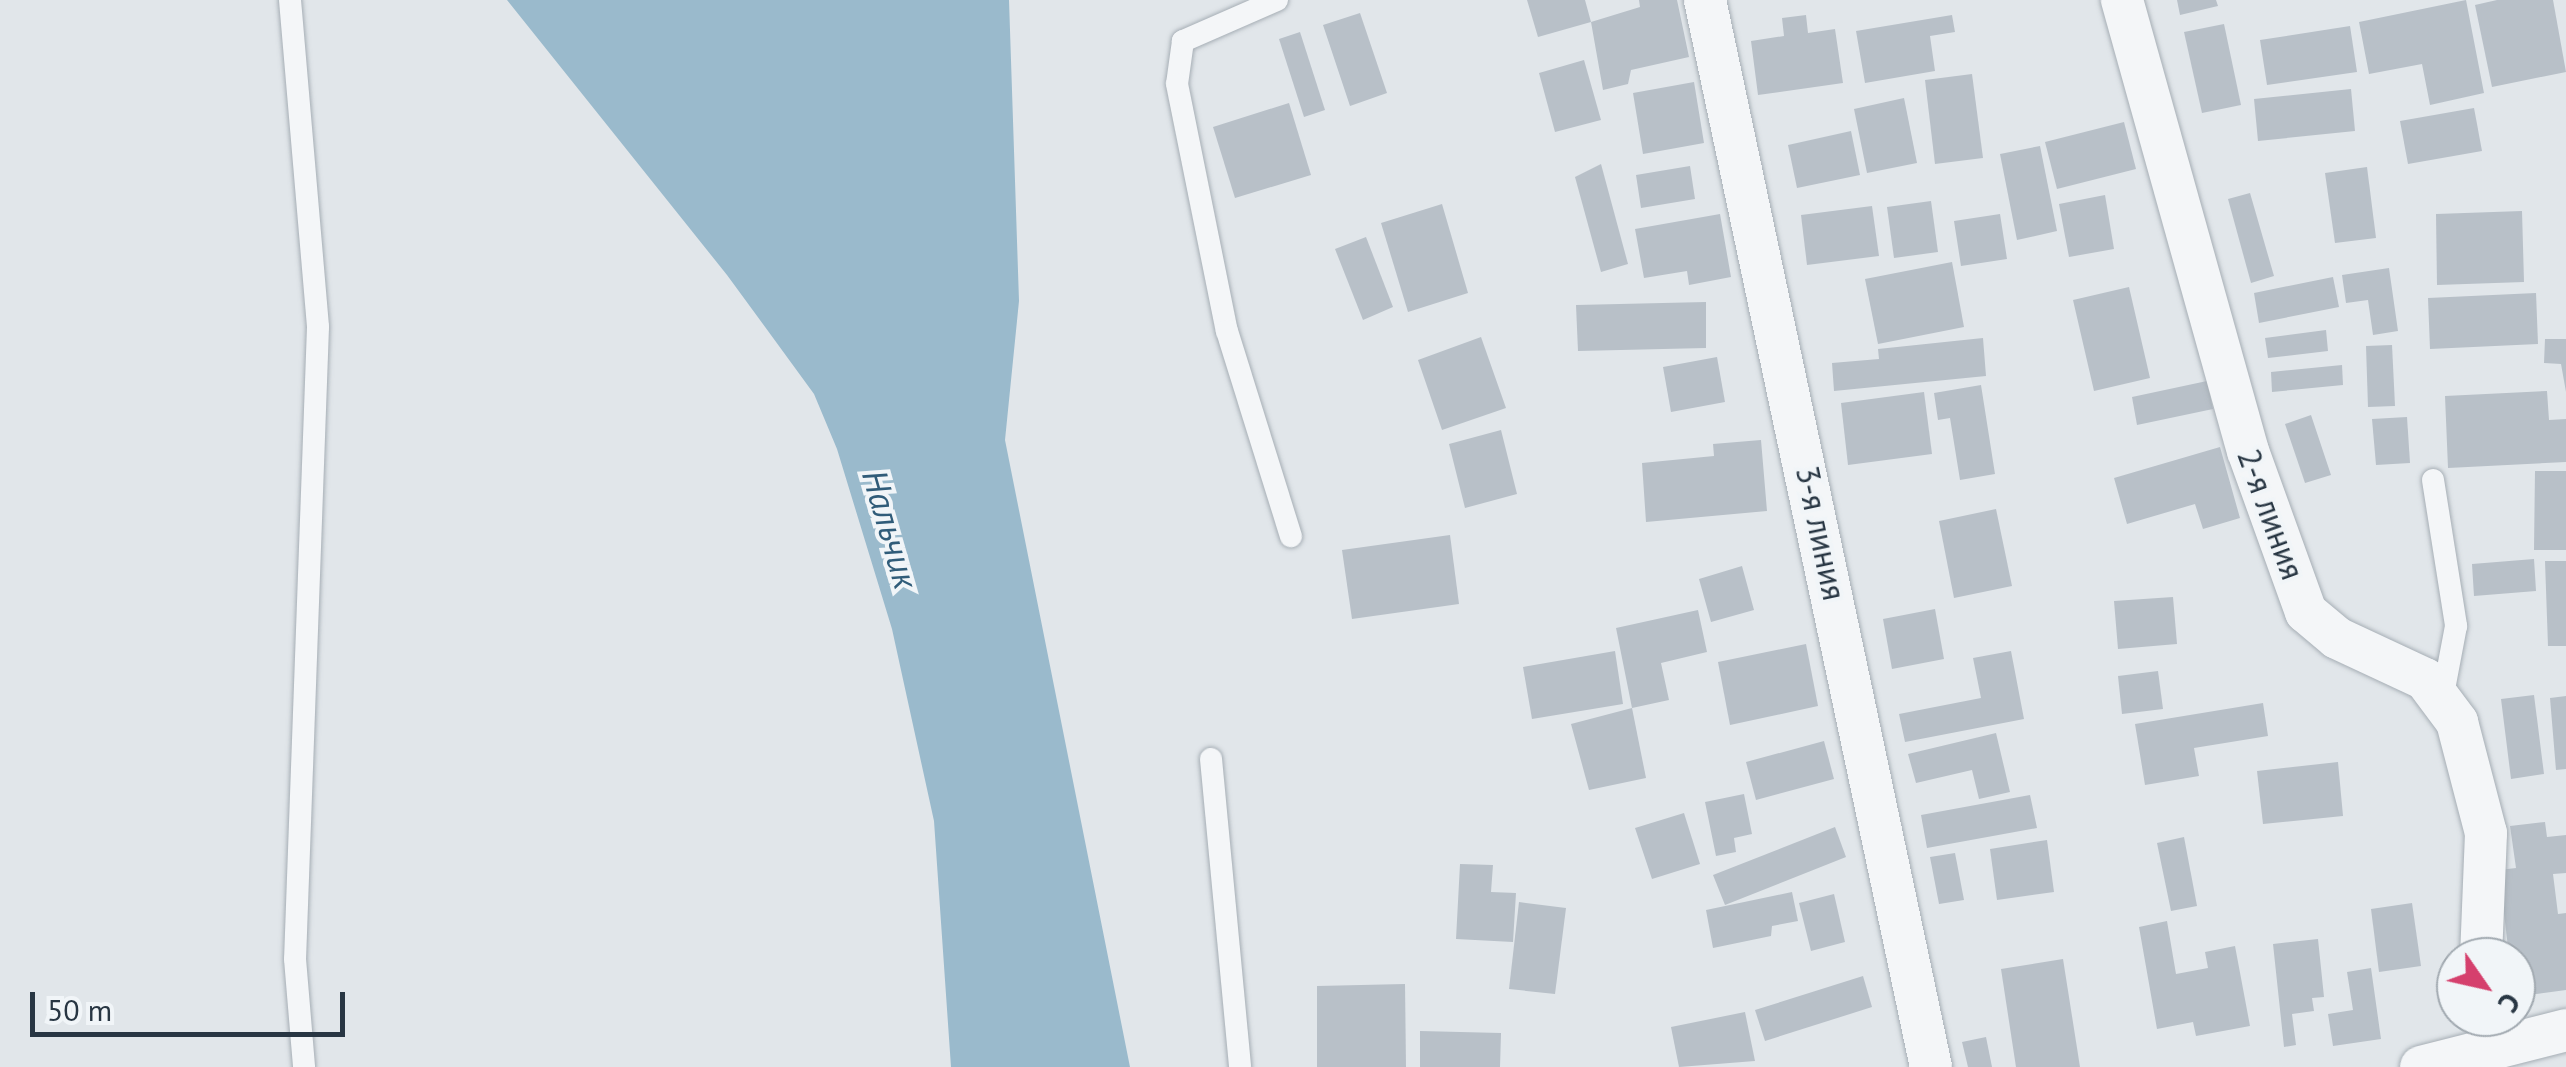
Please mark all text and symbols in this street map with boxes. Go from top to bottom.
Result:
street label: 2-я линия [2230,443,2312,585]
street label: 3-я линия [1788,462,1854,604]
water label: Нальчик [854,465,928,593]
north arrow [2436,937,2536,1037]
scale bar [35,972,350,1034]
text: С [2490,986,2529,1020]
text: 50 m [47,990,112,1029]

